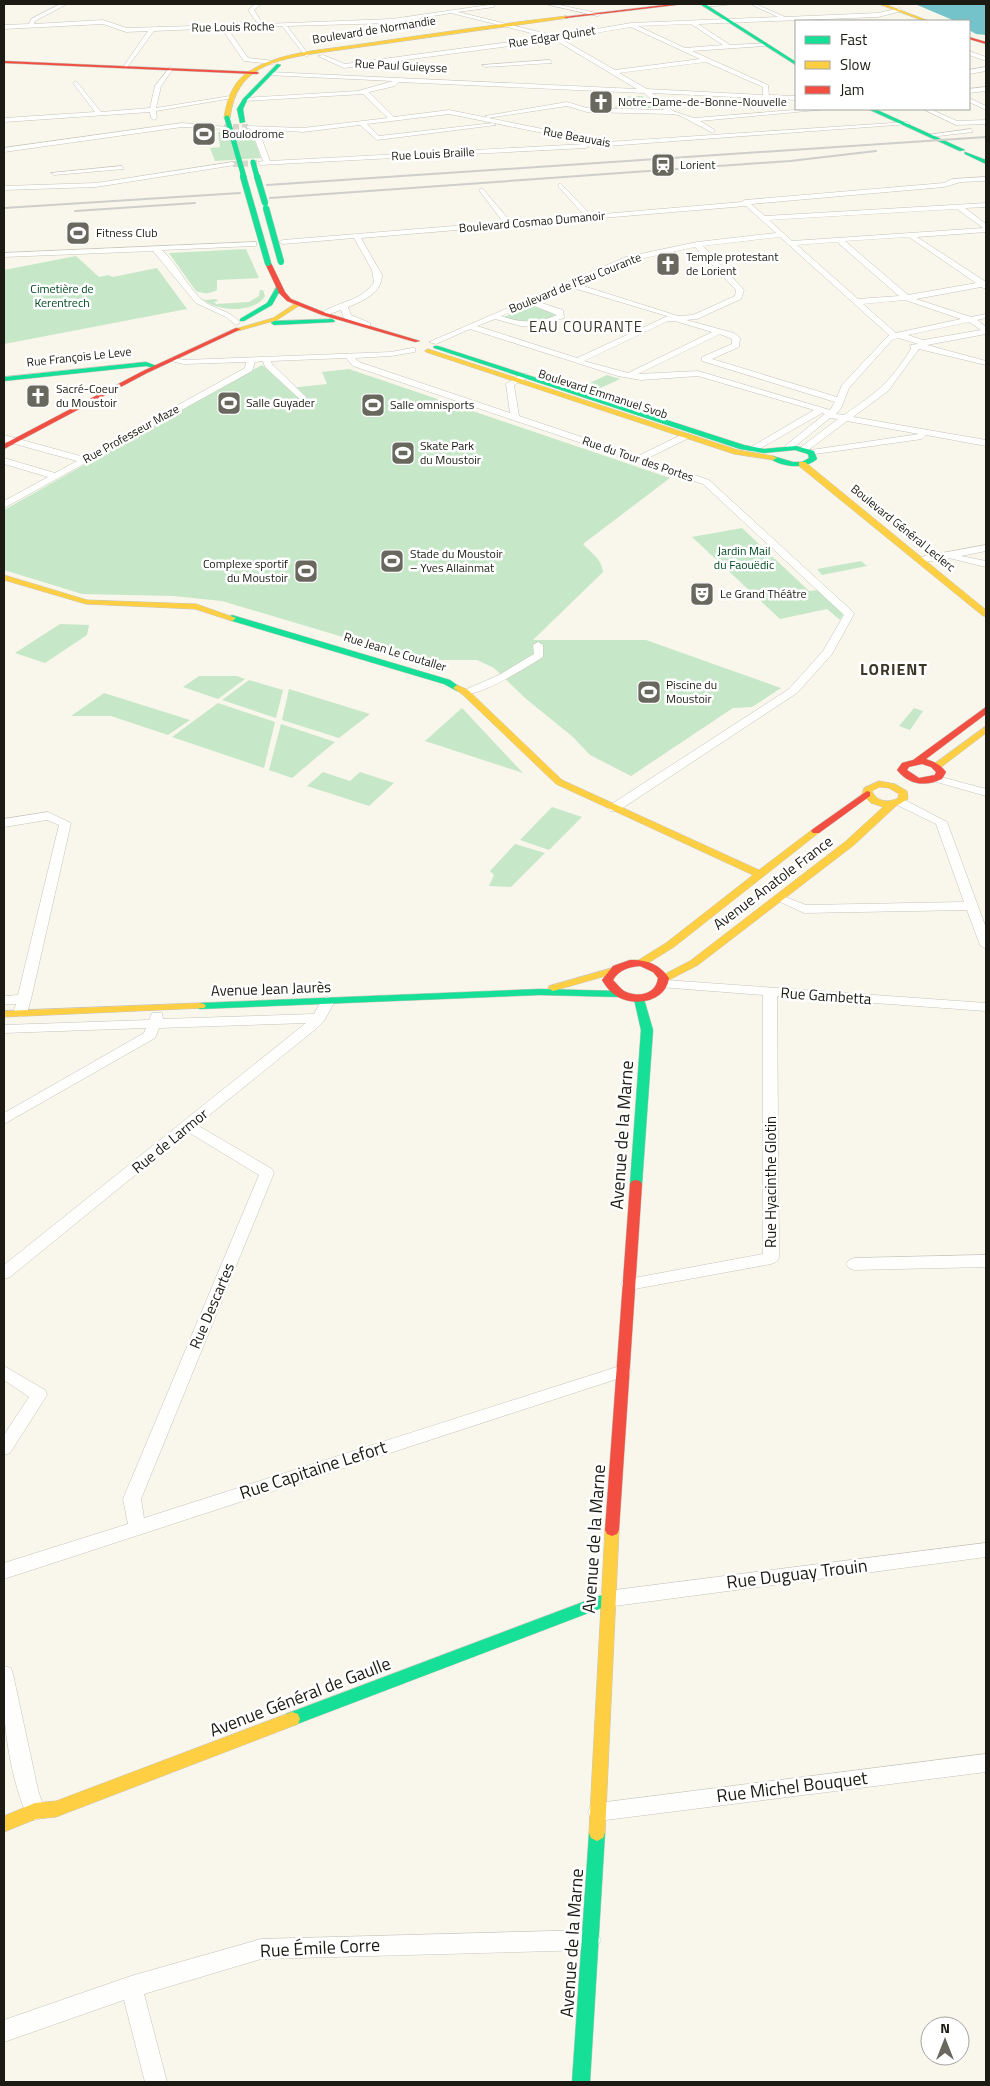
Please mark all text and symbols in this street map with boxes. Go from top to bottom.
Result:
street label: Boulevard de Normandie [311,10,437,49]
street label: Rue Louis Roche [191,16,275,37]
street label: Rue Edgar Quinet [507,20,598,53]
legend [795,20,970,110]
text: Fast [840,28,868,51]
text: Slow [840,53,871,76]
street label: Rue Paul Guieysse [354,54,448,77]
text: Jam [840,78,864,101]
church icon: Notre-Dame-de-Bonne-Nouvelle [588,89,614,115]
place label: Notre-Dame-de-Bonne-Nouvelle [618,92,787,111]
sports icon: Boulodrome [191,121,217,147]
street label: Rue Beauvais [542,121,613,152]
place label: Boulodrome [222,124,284,143]
street label: Rue Louis Braille [391,142,475,165]
station icon: Lorient [650,152,676,178]
place label: Lorient [680,155,716,174]
street label: Boulevard Cosmao Dumanoir [458,206,606,237]
sports icon: Fitness Club [65,220,91,246]
place label: Fitness Club [96,223,157,242]
street label: Boulevard de l'Eau Courante [506,247,644,318]
place label: Temple protestant de Lorient [686,247,779,280]
church icon: Temple protestant de Lorient [655,251,681,277]
park label: Cimetière de Kerentrech [30,279,94,312]
district label: EAU COURANTE [529,315,643,338]
street label: Rue François Le Leve [26,342,132,371]
street label: Boulevard Emmanuel Svob [536,364,670,423]
place label: Sacré-Coeur du Moustoir [56,379,118,412]
church icon: Sacré-Coeur du Moustoir [25,383,51,409]
sports icon: Salle Guyader [216,390,242,416]
sports icon: Salle omnisports [360,392,386,418]
place label: Salle Guyader [246,393,315,412]
place label: Salle omnisports [390,395,475,414]
street label: Rue Professeur Maze [79,399,183,468]
street label: Rue du Tour des Portes [580,431,697,487]
place label: Skate Park du Moustoir [420,436,481,469]
sports icon: Skate Park du Moustoir [390,440,416,466]
street label: Boulevard Général Leclerc [847,479,960,576]
park label: Jardin Mail du Faouëdic [714,541,774,574]
place label: Stade du Moustoir – Yves Allainmat [410,544,503,577]
sports icon: Stade du Moustoir – Yves Allainmat [379,548,405,574]
place label: Complexe sportif du Moustoir [203,554,288,587]
sports icon: Complexe sportif du Moustoir [293,558,319,584]
theatre icon: Le Grand Théâtre [689,581,715,607]
place label: Le Grand Théâtre [720,584,807,603]
street label: Rue Jean Le Coutaller [341,627,449,676]
district label: LORIENT [860,657,928,681]
place label: Piscine du Moustoir [666,675,717,708]
sports icon: Piscine du Moustoir [636,679,662,705]
street label: Avenue Anatole France [708,830,837,935]
street label: Avenue Jean Jaurès [210,975,332,1002]
street label: Rue Gambetta [780,981,873,1010]
street label: Avenue de la Marne [603,1060,640,1210]
street label: Rue de Larmor [127,1103,213,1179]
street label: Rue Hyacinthe Glotin [759,1116,782,1248]
street label: Rue Descartes [183,1259,240,1352]
street label: Rue Capitaine Lefort [236,1433,391,1506]
street label: Avenue de la Marne [575,1464,612,1614]
street label: Rue Duguay Trouin [725,1551,869,1596]
street label: Avenue Général de Gaulle [205,1649,394,1744]
street label: Rue Michel Bouquet [715,1764,870,1809]
street label: Avenue de la Marne [553,1868,590,2018]
street label: Rue Émile Corre [259,1931,381,1964]
north arrow [920,2016,970,2066]
text: N [940,2017,950,2038]

